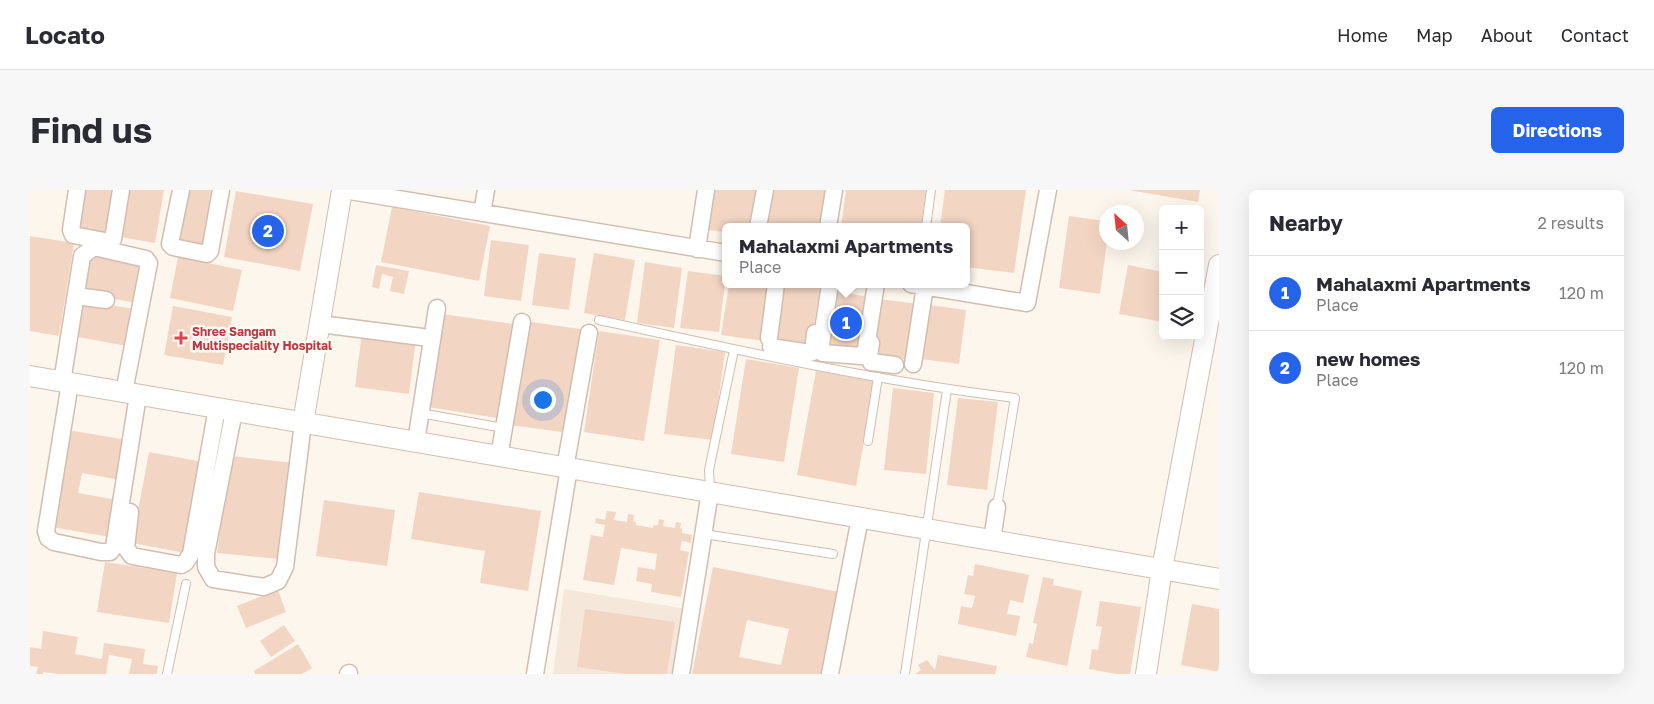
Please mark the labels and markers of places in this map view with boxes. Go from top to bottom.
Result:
pin: 2 [252,212,284,250]
pin: 1 [830,304,862,342]
place label: Shree Sangam Multispeciality Hospital [192,324,332,353]
marker: Shree Sangam Multispeciality Hospital [174,331,188,345]

